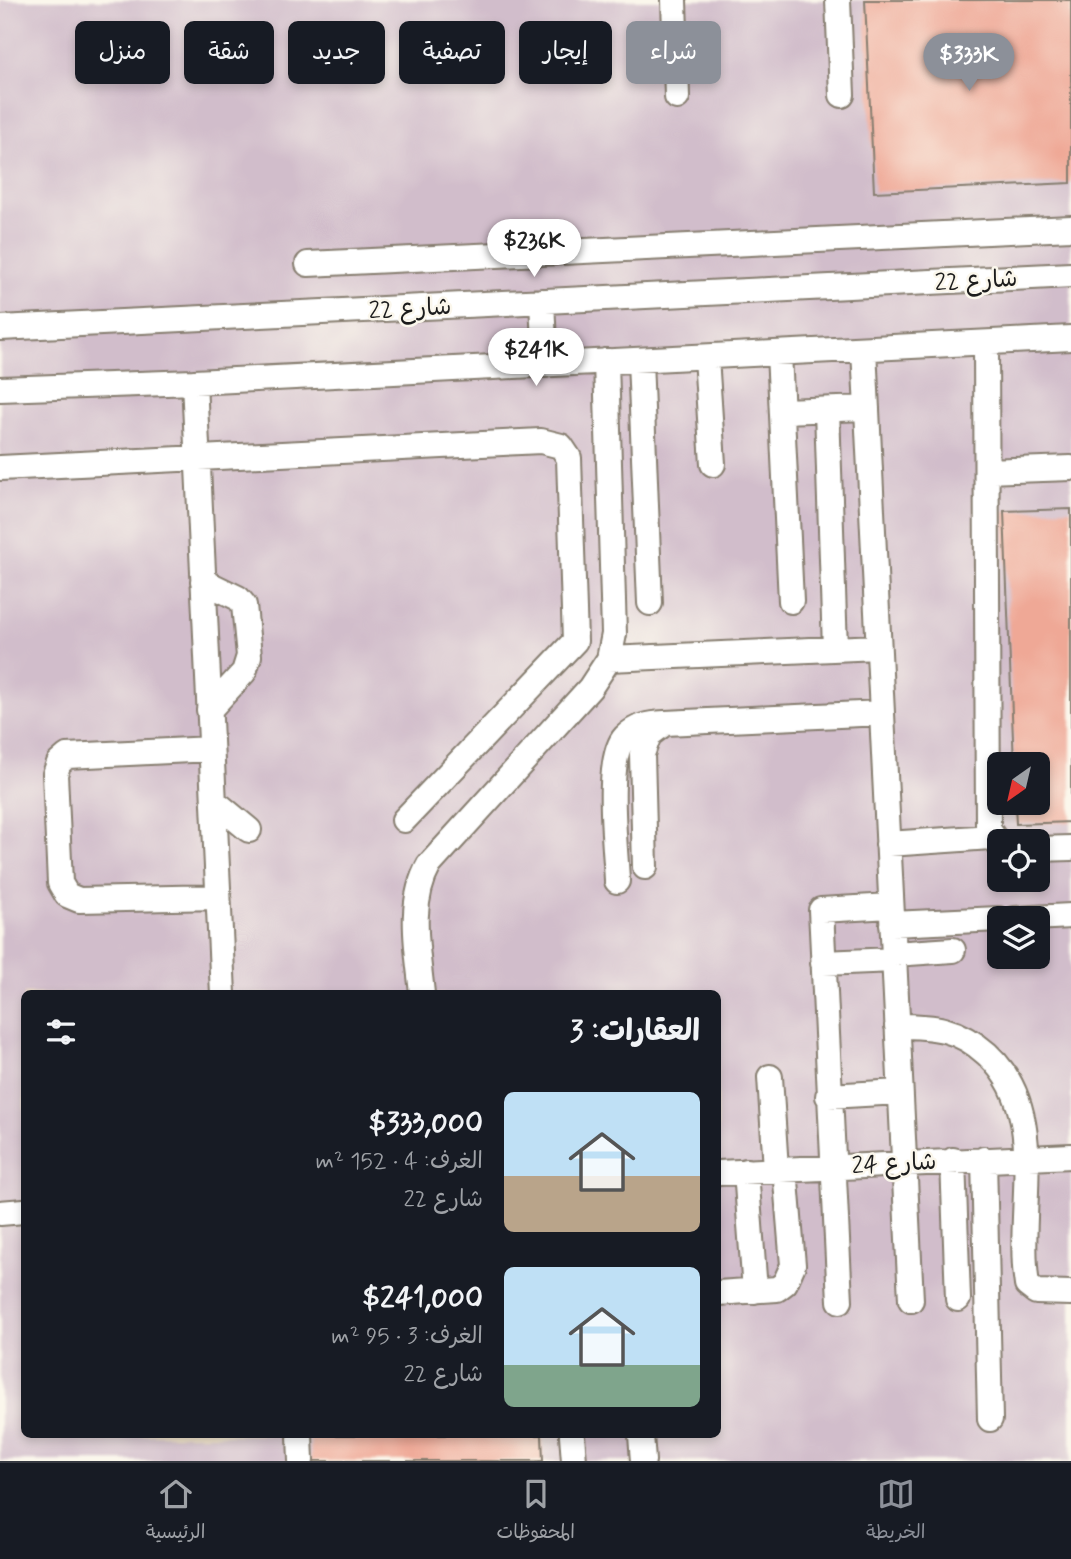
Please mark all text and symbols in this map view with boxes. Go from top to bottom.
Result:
chip: منزل [75,21,170,84]
chip: شقة [184,21,274,84]
chip: جديد [288,21,385,84]
chip: تصفية [399,21,505,84]
chip: إيجار [519,21,612,84]
chip: شراء [626,21,721,84]
pin: $333K [920,34,1018,93]
text: $333K [939,41,999,71]
pin: $236K [485,219,583,279]
text: $236K [503,227,565,257]
street label: شارع 22 [934,264,1018,299]
street label: شارع 22 [368,292,452,327]
pin: $241K [487,328,585,388]
text: $241K [504,336,568,366]
north arrow [987,752,1050,816]
map controls [987,752,1050,969]
button: locate [987,829,1050,892]
button: layers [987,906,1050,969]
text: العقارات: 3 [570,1012,700,1051]
icon: filters [42,1013,80,1051]
text: $333,000 [368,1104,483,1143]
icon: home [560,1120,644,1204]
text: الغرف: 4 · 152 m² [316,1147,483,1177]
street label: شارع 24 [851,1147,937,1182]
text: شارع 22 [404,1185,483,1215]
text: $241,000 [362,1279,483,1318]
icon: home [560,1295,644,1379]
text: الغرف: 3 · 95 m² [331,1322,483,1352]
text: شارع 22 [404,1360,483,1390]
tab: الرئيسية [146,1475,205,1548]
tab: المحفوظات [497,1475,575,1548]
tab: الخريطة [866,1475,925,1548]

